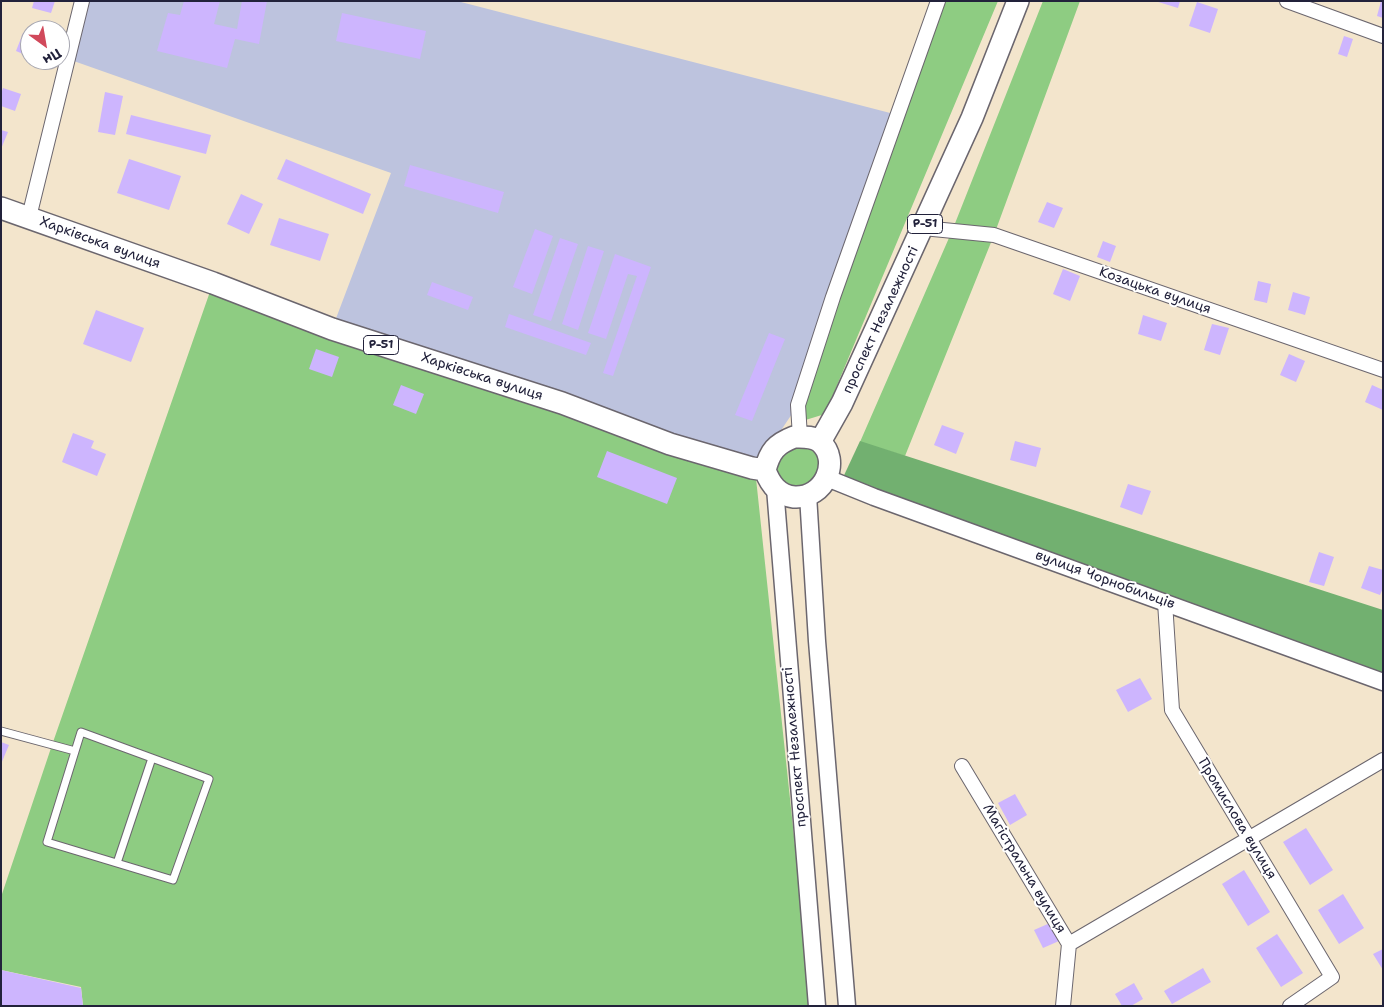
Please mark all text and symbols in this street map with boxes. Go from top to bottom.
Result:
north arrow [20,20,70,70]
text: Пн [40,44,65,69]
street label: Харківська вулиця [37,213,163,273]
road number: Р-51 [908,214,942,233]
street label: проспект Незалежності [839,244,923,396]
street label: Козацька вулиця [1097,264,1213,318]
road number: Р-51 [364,336,398,354]
street label: Харківська вулиця [419,349,545,405]
street label: вулиця Чорнобильців [1033,547,1177,613]
street label: проспект Незалежності [780,666,810,828]
street label: Промислова вулиця [1194,755,1280,883]
street label: Магістральна вулиця [979,801,1069,937]

